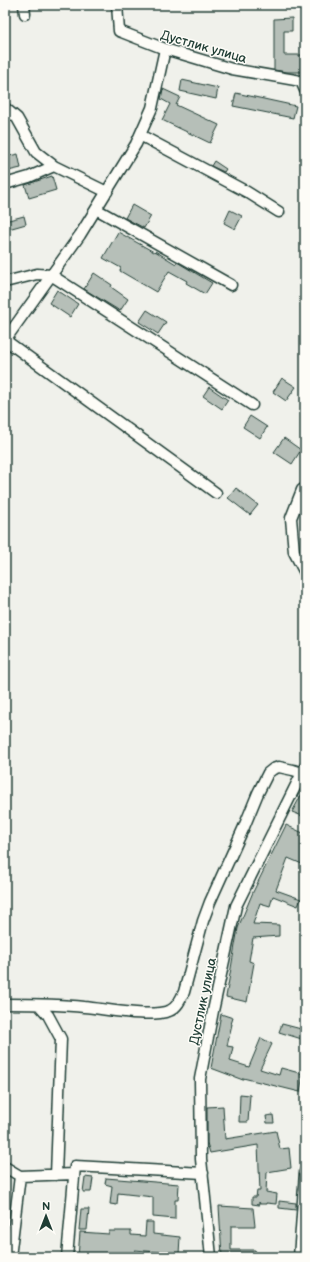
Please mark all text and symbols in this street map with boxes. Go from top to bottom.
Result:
street label: Дустлик улица [159,27,249,67]
street label: Дустлик улица [186,956,220,1046]
north arrow [26,1196,66,1236]
text: N [42,1200,50,1213]

